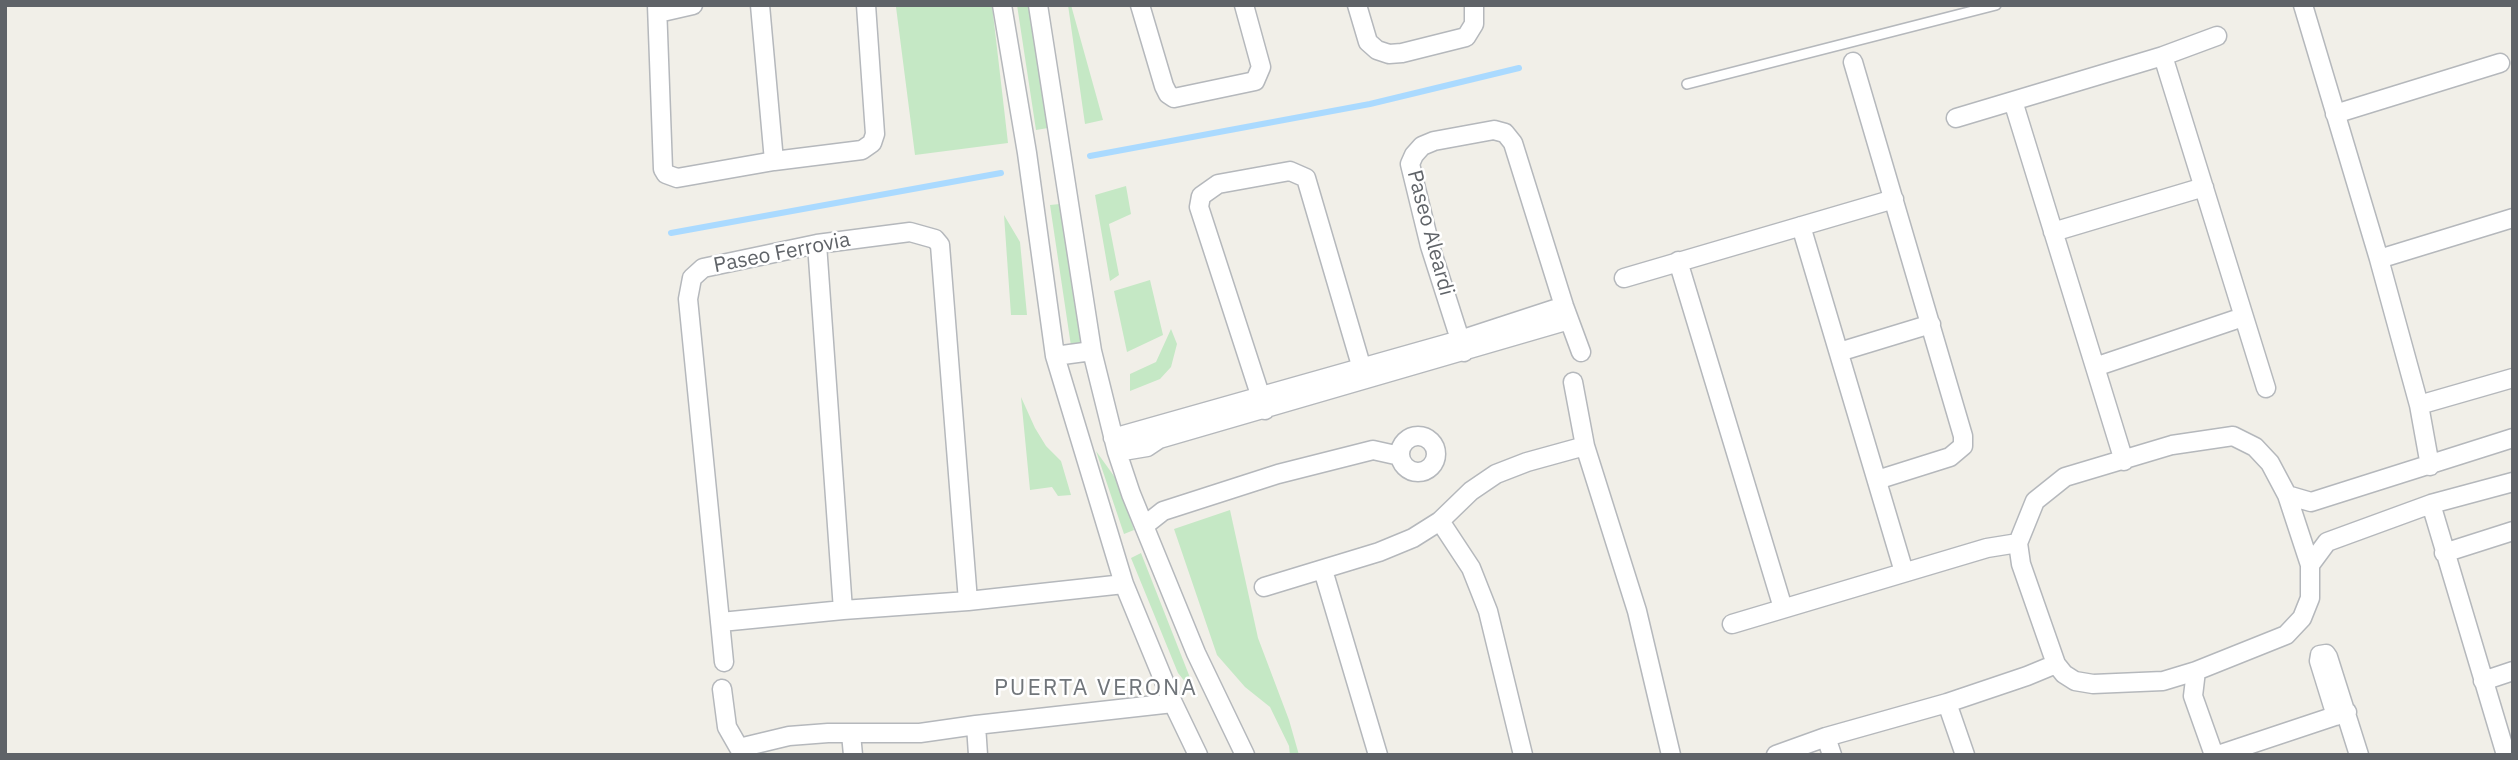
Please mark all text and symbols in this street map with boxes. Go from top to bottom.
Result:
street label: Paseo Aleardi [1401,167,1459,299]
street label: Paseo Ferrovia [712,227,852,279]
district label: PUERTA VERONA [996,674,1196,702]

